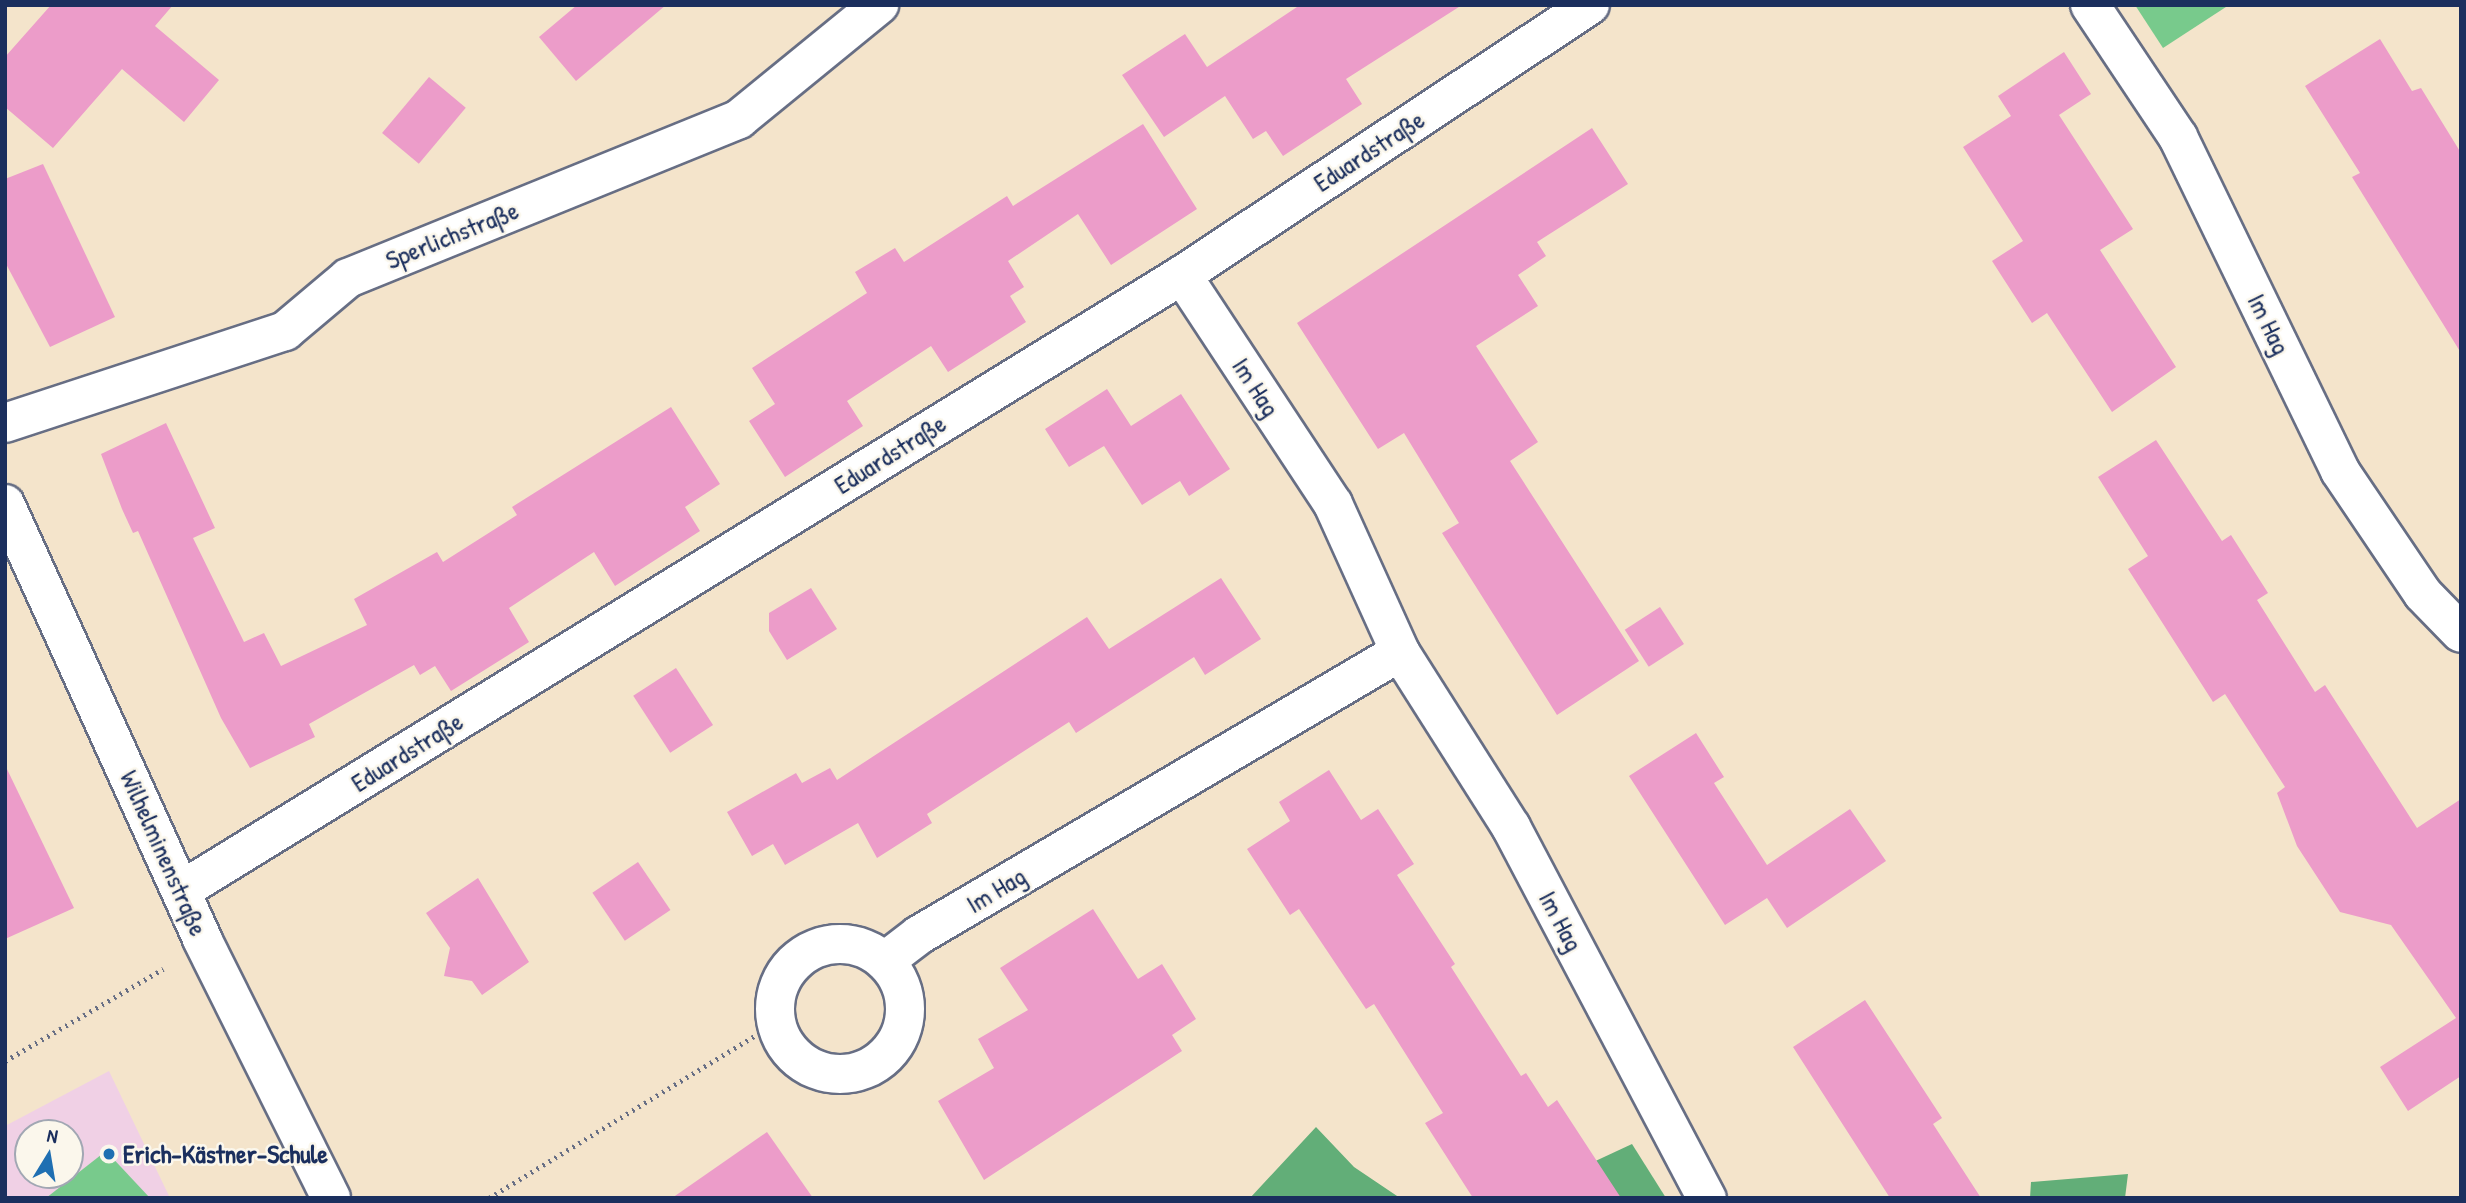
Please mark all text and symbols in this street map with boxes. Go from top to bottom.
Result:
street label: Eduardstraße [1308,104,1430,198]
street label: Sperlichstraße [381,194,523,276]
street label: Im Hag [2241,289,2297,359]
street label: Im Hag [1226,352,1286,422]
street label: Eduardstraße [828,407,952,501]
street label: Eduardstraße [345,705,469,799]
street label: Wilhelminenstraße [114,766,214,940]
street label: Im Hag [961,860,1031,920]
street label: Im Hag [1532,886,1590,956]
north arrow [14,1119,84,1189]
text: N [45,1122,60,1149]
place label: Erich-Kästner-Schule [123,1138,328,1170]
marker: Erich-Kästner-Schule [101,1146,117,1162]

